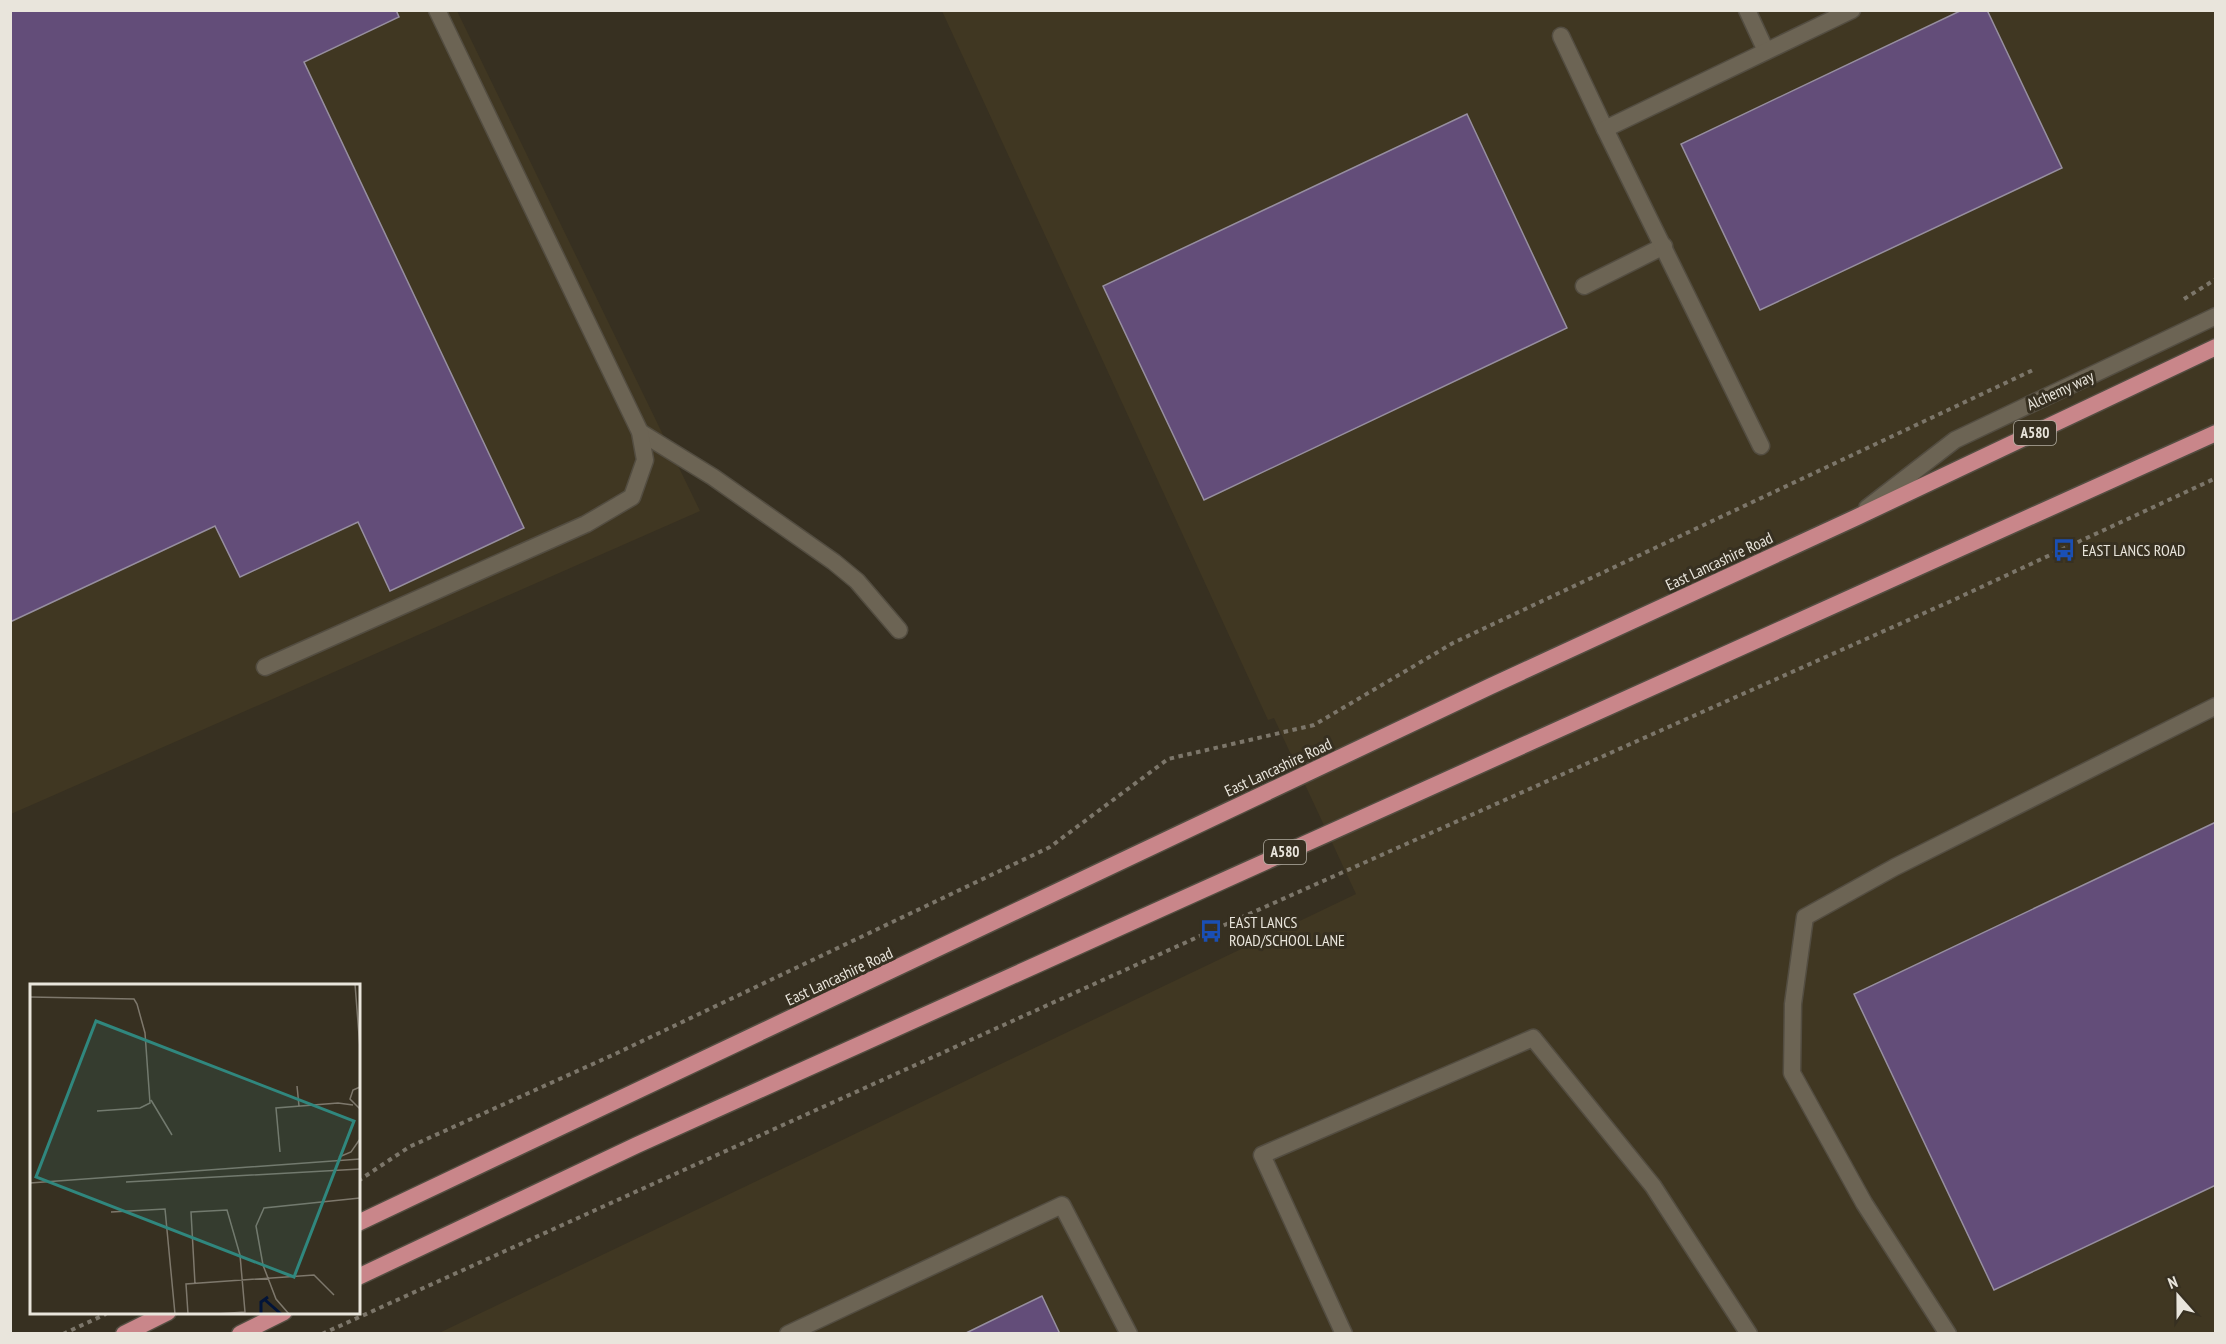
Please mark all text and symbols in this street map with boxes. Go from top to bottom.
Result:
street label: Alchemy way [2023,366,2097,414]
road number: A580 [2014,421,2056,445]
street label: East Lancashire Road [1662,527,1776,595]
bus stop icon: EAST LANCS ROAD [2051,537,2077,563]
place label: EAST LANCS ROAD [2082,540,2185,560]
street label: East Lancashire Road [1221,733,1335,801]
road number: A580 [1264,840,1306,864]
place label: EAST LANCS ROAD/SCHOOL LANE [1229,912,1345,950]
bus stop icon: EAST LANCS ROAD/SCHOOL LANE [1198,918,1224,944]
street label: East Lancashire Road [782,942,896,1010]
inset map [30,984,360,1314]
north arrow [2148,1266,2208,1326]
text: N [2165,1271,2180,1293]

